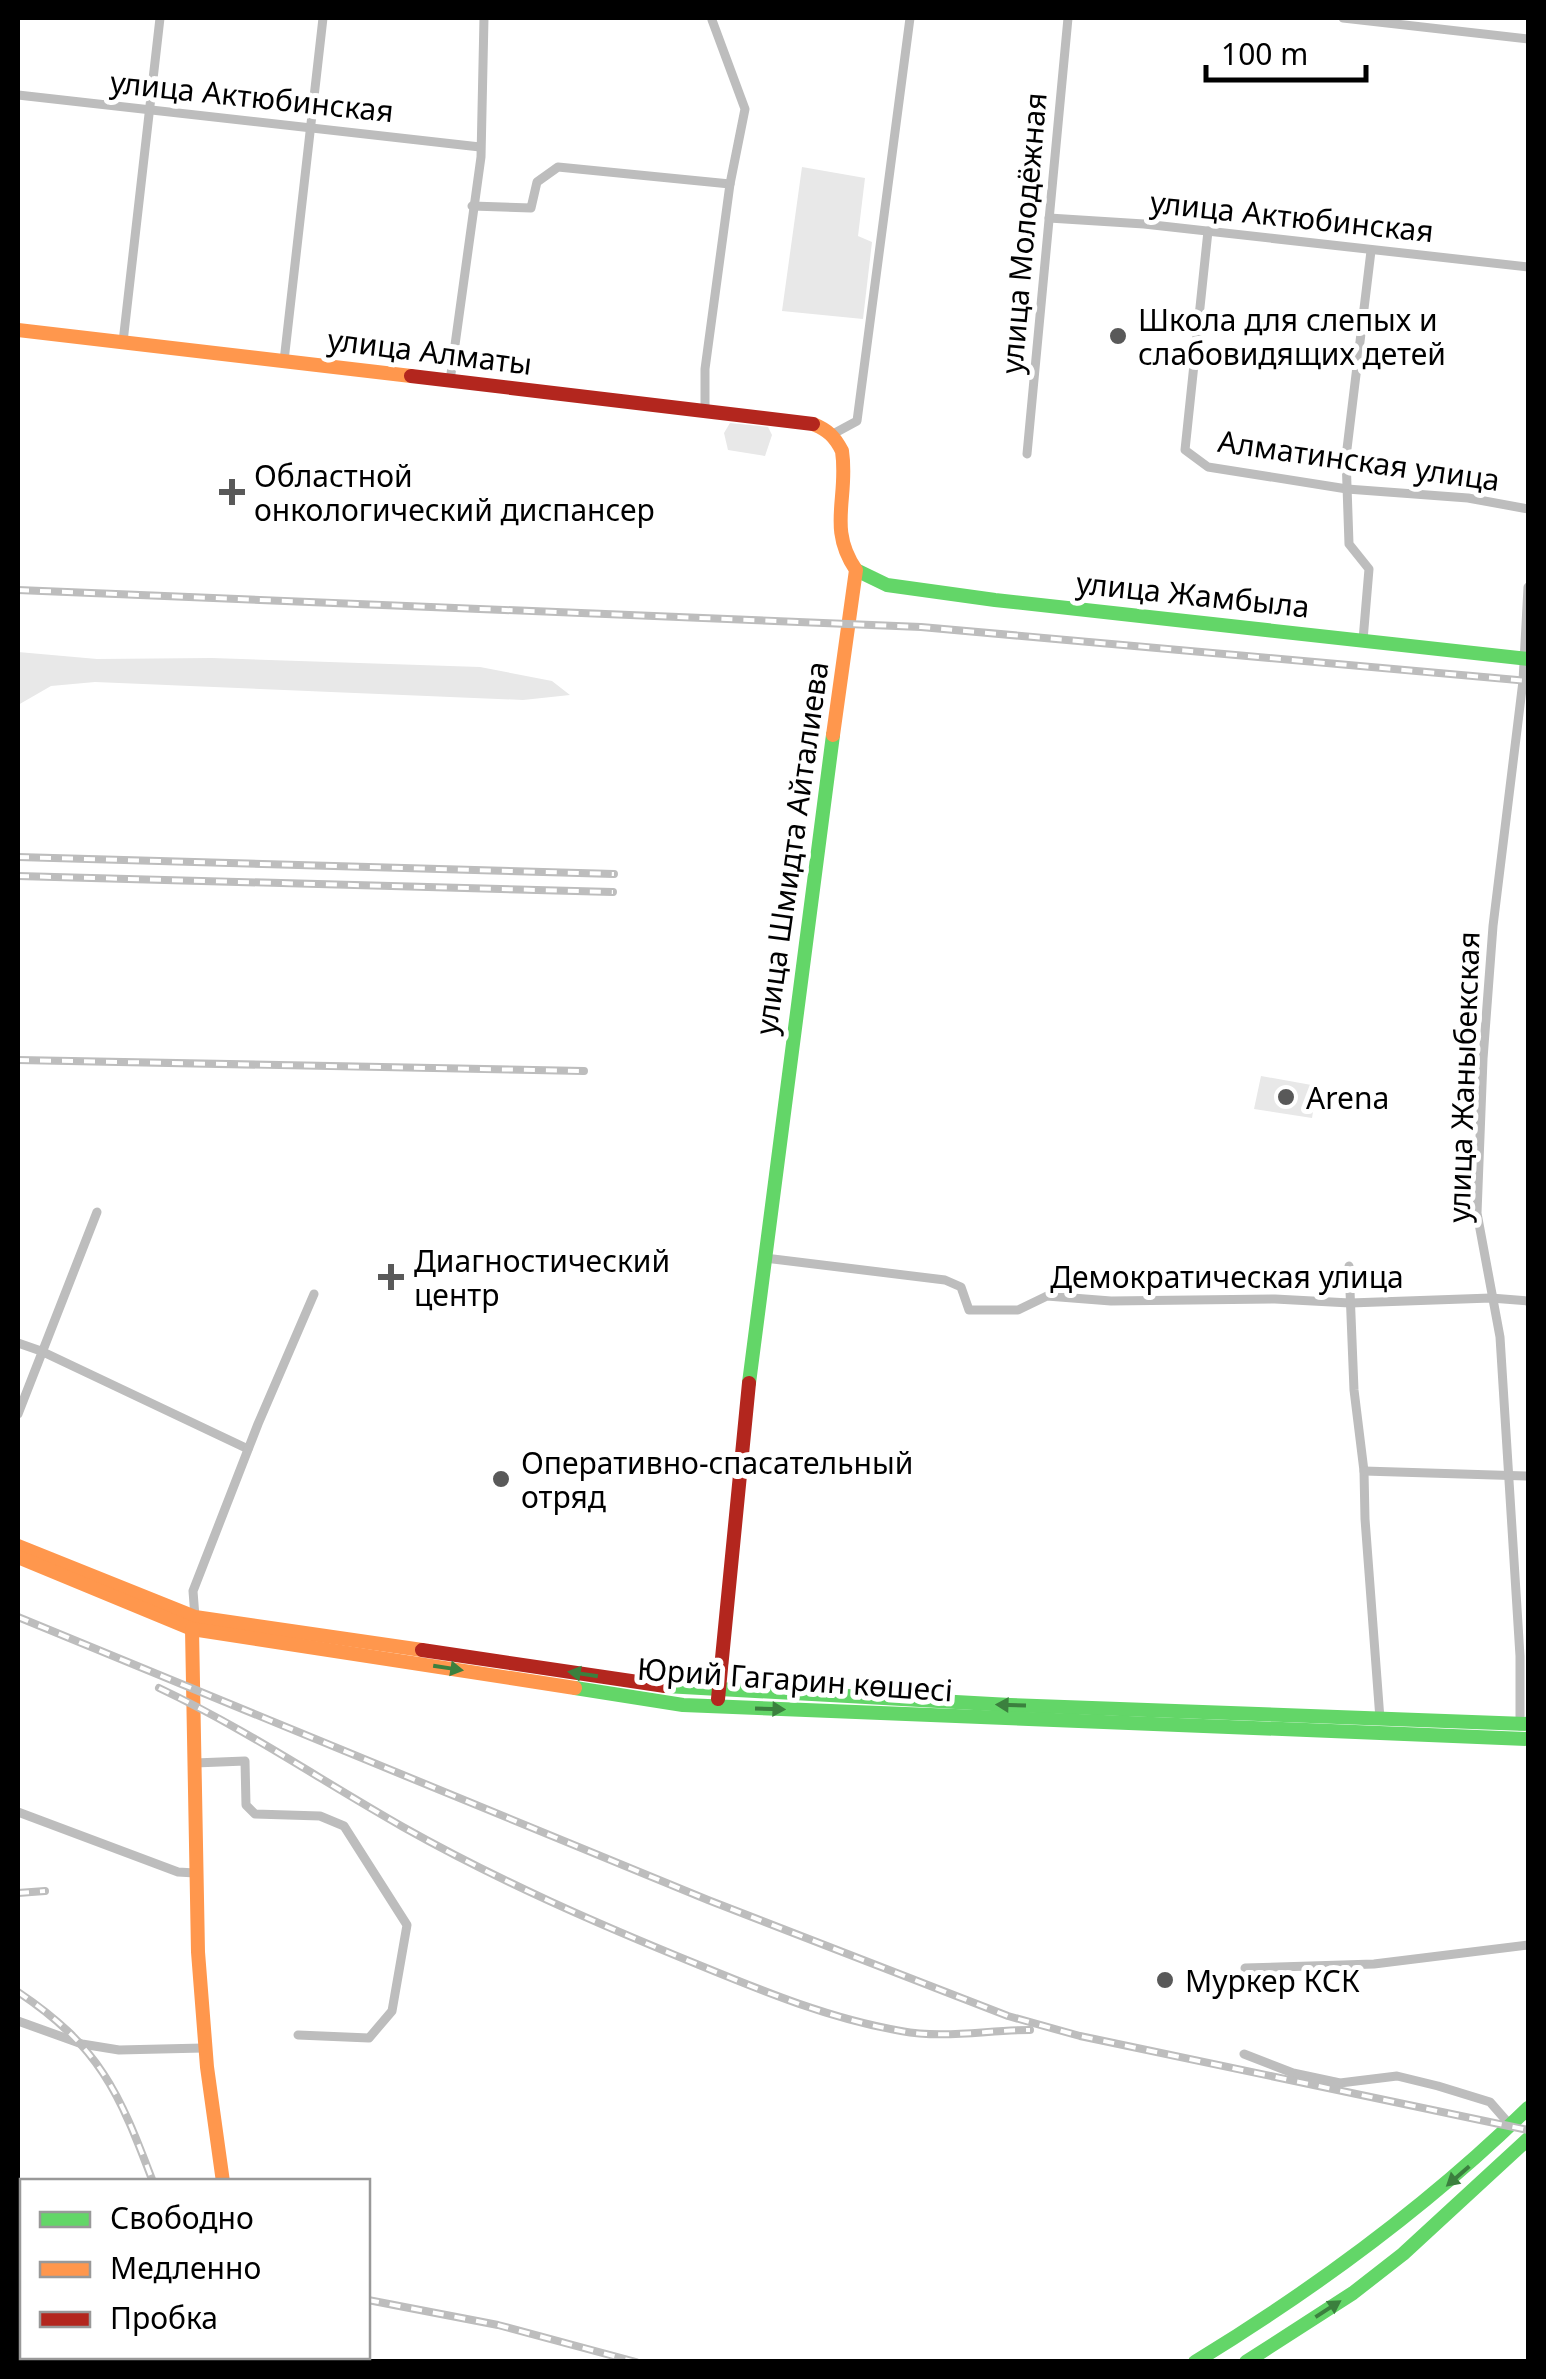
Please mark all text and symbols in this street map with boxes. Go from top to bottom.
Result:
scale bar [1206,20,1366,82]
text: 100 m [1221,33,1308,74]
street label: улица Актюбинская [108,61,396,131]
street label: улица Молодёжная [990,91,1056,375]
street label: улица Актюбинская [1148,181,1436,251]
place label: Школа для слепых и слабовидящих детей [1138,299,1446,374]
street label: улица Алматы [325,318,535,384]
marker: Школа для слепых и слабовидящих детей [1107,325,1129,347]
street label: Алматинская улица [1215,420,1503,500]
place label: Областной онкологический диспансер [254,455,655,530]
marker: Областной онкологический диспансер [219,479,245,505]
street label: улица Жамбыла [1074,561,1312,627]
street label: улица Шмидта Айталиева [744,659,838,1037]
street label: улица Жаныбекская [1437,931,1489,1223]
place label: Arena [1306,1077,1389,1118]
marker: Arena [1275,1086,1297,1108]
place label: Диагностический центр [414,1240,670,1315]
street label: Демократическая улица [1050,1256,1404,1297]
marker: Диагностический центр [378,1264,404,1290]
place label: Оперативно-спасательный отряд [521,1442,913,1517]
marker: Оперативно-спасательный отряд [490,1468,512,1490]
street label: Юрий Гагарин көшесі [636,1648,954,1710]
one-way arrow [432,1661,464,1676]
one-way arrow [567,1665,598,1681]
one-way arrow [995,1697,1027,1713]
one-way arrow [754,1701,786,1717]
place label: Муркер КСК [1185,1960,1360,2001]
marker: Муркер КСК [1154,1969,1176,1991]
one-way arrow [1446,2164,1471,2186]
legend [20,2179,370,2359]
text: Свободно [110,2197,254,2238]
text: Медленно [110,2247,261,2288]
text: Пробка [110,2297,218,2338]
one-way arrow [1314,2300,1342,2318]

